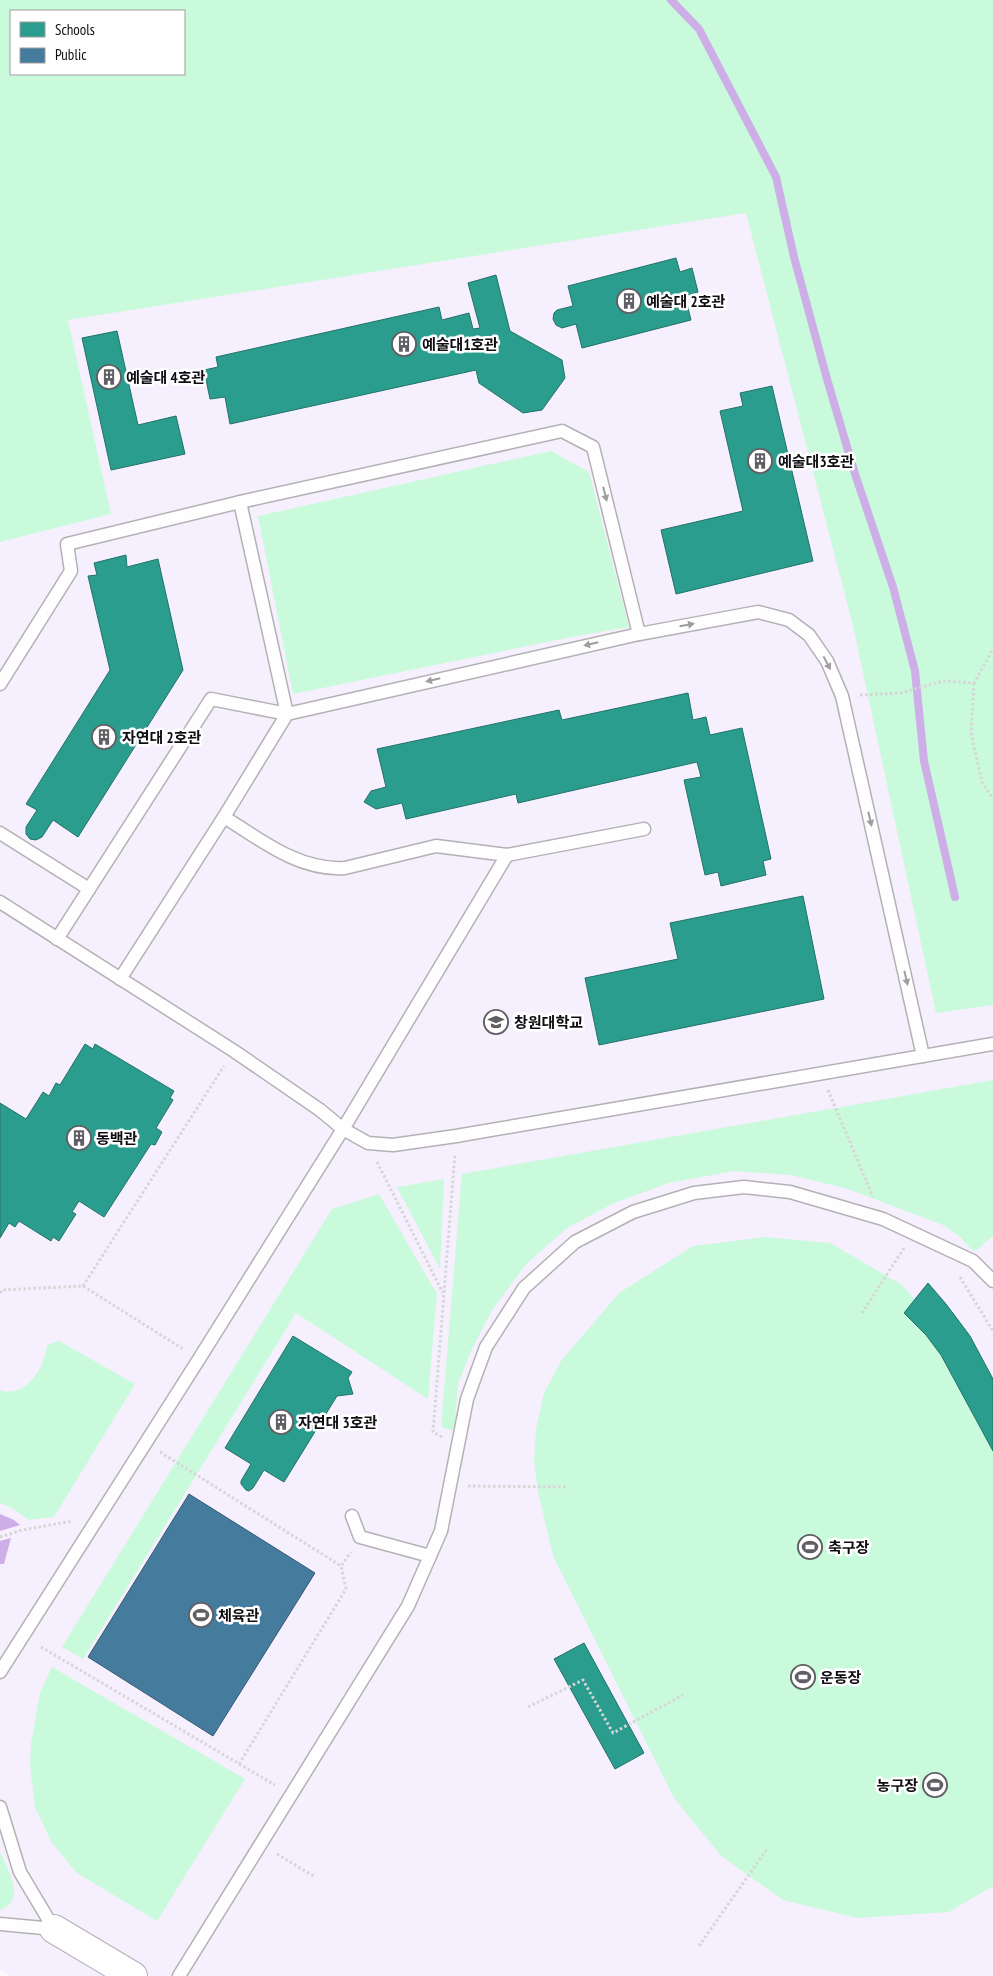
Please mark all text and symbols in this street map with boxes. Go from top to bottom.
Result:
legend [10,10,185,75]
text: Schools [55,20,95,39]
text: Public [55,45,87,64]
building icon: 예술대 2호관 [616,288,642,314]
place label: 예술대 2호관 [646,292,725,311]
building icon: 예술대1호관 [391,331,417,357]
place label: 예술대1호관 [422,335,498,354]
building icon: 예술대 4호관 [96,364,122,390]
place label: 예술대 4호관 [126,368,205,387]
building icon: 예술대3호관 [747,448,773,474]
place label: 예술대3호관 [778,452,854,471]
one-way arrow [601,487,609,502]
one-way arrow [679,620,695,628]
one-way arrow [584,640,599,648]
one-way arrow [823,656,831,670]
one-way arrow [425,676,440,684]
building icon: 자연대 2호관 [91,724,117,750]
place label: 자연대 2호관 [122,728,201,747]
one-way arrow [866,812,874,827]
one-way arrow [902,970,910,985]
school or university icon: 창원대학교 [483,1009,509,1035]
place label: 창원대학교 [514,1013,583,1032]
building icon: 동백관 [66,1125,92,1151]
place label: 동백관 [96,1129,138,1148]
building icon: 자연대 3호관 [268,1409,294,1435]
place label: 자연대 3호관 [298,1413,377,1432]
sports icon: 축구장 [797,1534,823,1560]
place label: 축구장 [828,1538,870,1557]
sports icon: 체육관 [188,1602,214,1628]
place label: 체육관 [218,1606,260,1625]
sports icon: 운동장 [790,1664,816,1690]
place label: 운동장 [820,1668,862,1687]
sports icon: 농구장 [922,1772,948,1798]
place label: 농구장 [877,1776,918,1795]

